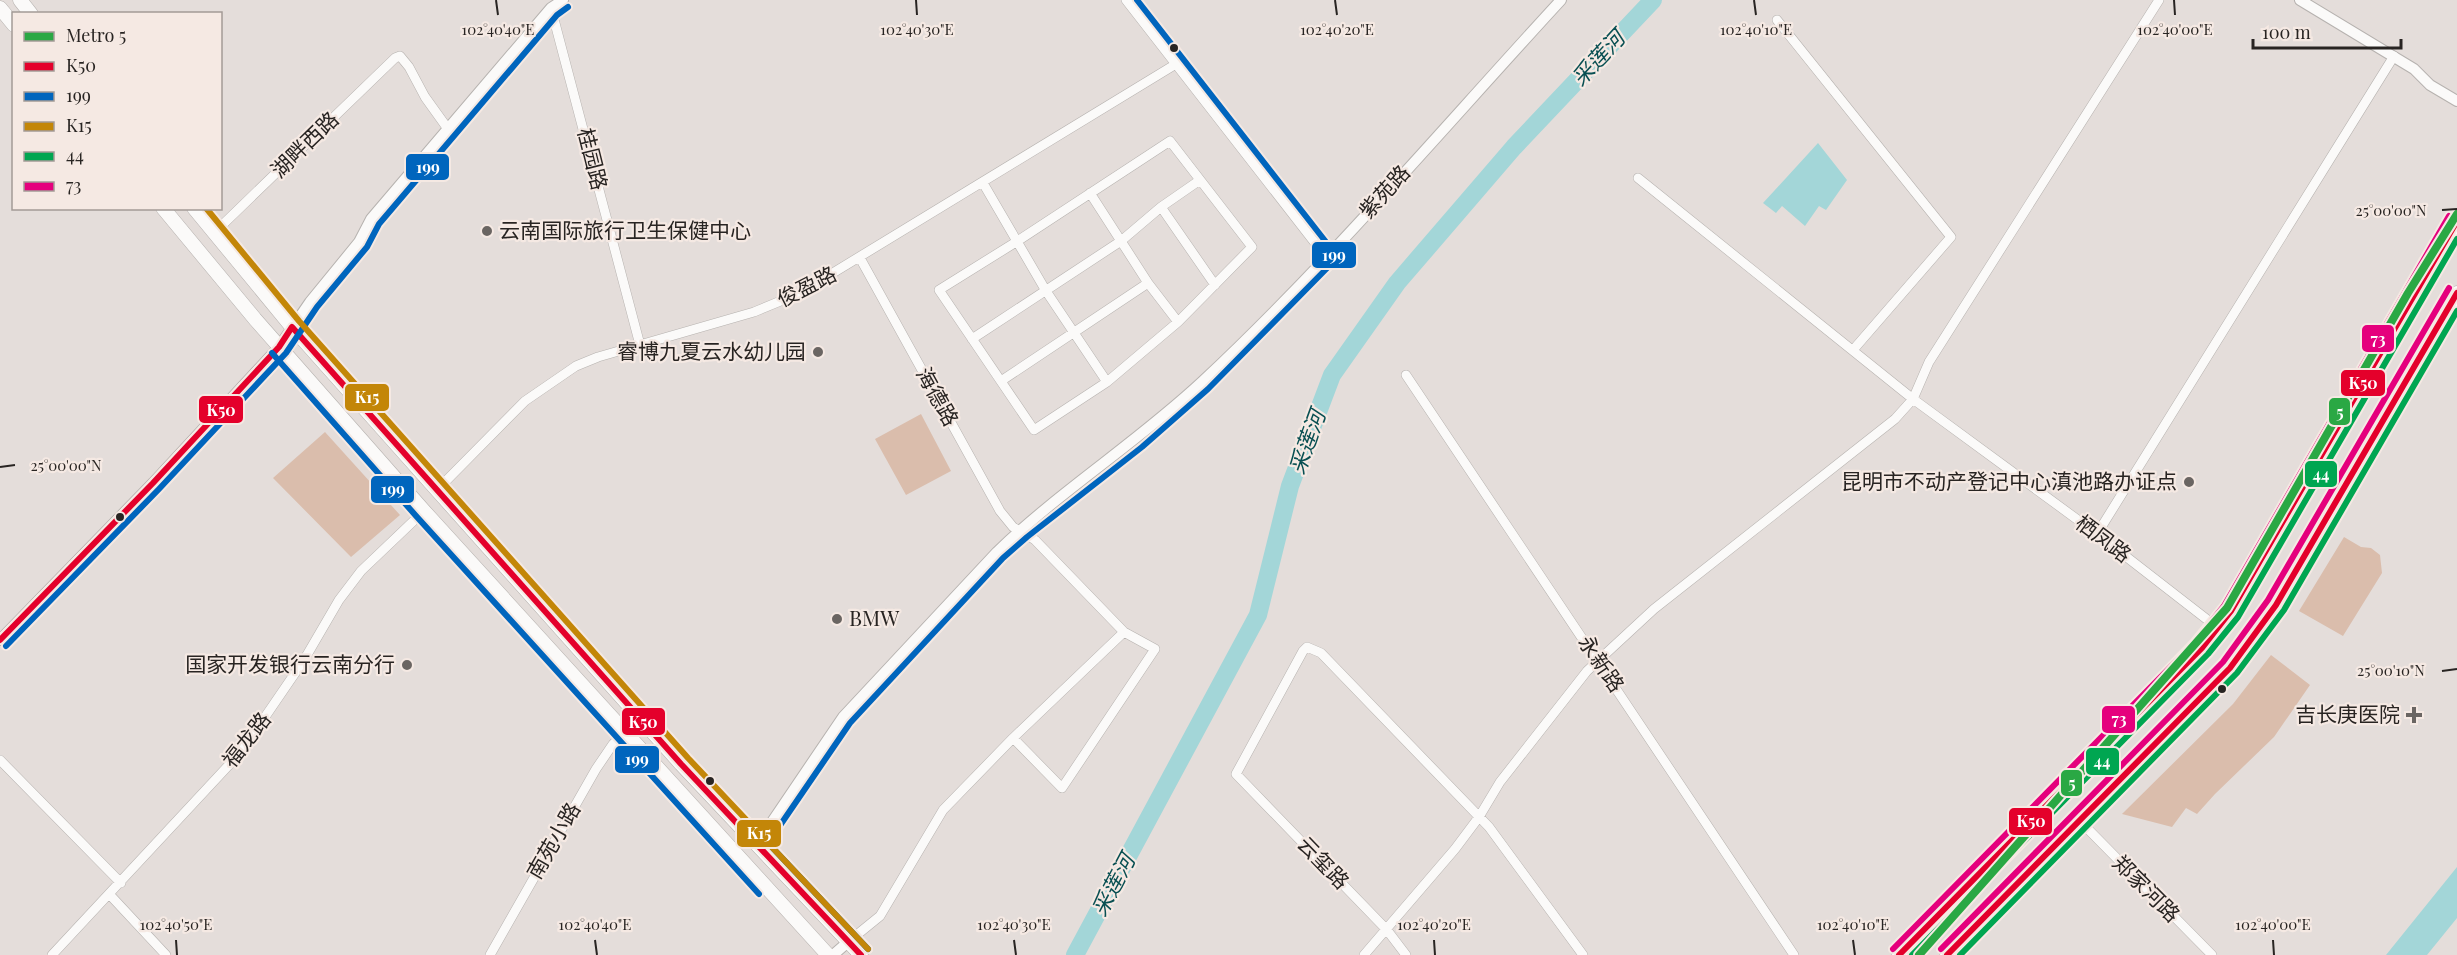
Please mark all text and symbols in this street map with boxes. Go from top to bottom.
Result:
legend [12,12,222,210]
scale bar [2253,12,2402,50]
text: 102°40'40"E [462,19,534,39]
text: 102°40'30"E [880,19,954,39]
text: 102°40'20"E [1300,19,1374,39]
text: 102°40'10"E [1720,19,1792,39]
text: 102°40'00"E [2137,19,2213,39]
water label: 采莲河 [1564,20,1633,92]
text: 100 m [2262,20,2311,44]
text: Metro 5 [66,23,126,47]
unlabelled marker [1168,42,1180,54]
text: K50 [66,53,96,77]
text: 199 [66,83,91,107]
street label: 湖畔西路 [264,104,344,183]
text: K15 [66,113,92,137]
street label: 桂园路 [573,125,615,192]
text: 44 [66,143,84,167]
line badge: 199 [405,153,450,181]
text: 199 [416,156,440,177]
street label: 紫苑路 [1352,158,1415,223]
text: 73 [66,173,81,197]
text: 25°00'00"N [2356,200,2427,220]
place label: 云南国际旅行卫生保健中心 [499,215,751,243]
marker: 云南国际旅行卫生保健中心 [480,224,494,238]
line badge: 199 [1311,241,1357,269]
text: 199 [1322,244,1346,265]
street label: 俊盈路 [772,258,841,312]
line badge: 73 [2361,324,2395,353]
text: 73 [2370,328,2386,349]
place label: 睿博九夏云水幼儿园 [617,336,806,364]
marker: 睿博九夏云水幼儿园 [811,345,825,359]
street label: 海德路 [911,362,966,430]
line badge: K50 [2340,369,2386,397]
text: K50 [2348,372,2378,393]
line badge: K15 [344,383,390,412]
text: K15 [355,386,379,407]
line badge: K50 [198,395,244,424]
line badge: 5 [2328,397,2351,426]
text: K50 [206,399,236,420]
text: 5 [2336,401,2344,422]
water label: 采莲河 [1281,402,1333,478]
text: 25°00'00"N [31,455,102,475]
line badge: 44 [2304,460,2338,488]
text: 44 [2313,463,2329,484]
place label: 昆明市不动产登记中心滇池路办证点 [1841,466,2177,494]
line badge: 199 [370,475,415,504]
marker: 昆明市不动产登记中心滇池路办证点 [2182,475,2196,489]
text: 199 [381,478,405,499]
street label: 栖凤路 [2071,507,2138,568]
unlabelled marker [114,511,126,523]
place label: BMW [849,603,900,631]
marker: BMW [830,612,844,626]
street label: 永新路 [1573,629,1632,697]
place label: 国家开发银行云南分行 [185,649,395,677]
marker: 国家开发银行云南分行 [400,658,414,672]
text: 25°00'10"N [2357,660,2425,680]
unlabelled marker [2216,683,2228,695]
place label: 吉长庚医院 [2295,699,2400,727]
street label: 福龙路 [215,705,276,772]
line badge: 73 [2101,705,2136,734]
marker: 吉长庚医院 [2405,706,2423,724]
line badge: K50 [621,707,666,736]
text: 73 [2111,708,2127,729]
text: K50 [628,711,658,732]
line badge: 199 [614,745,660,774]
line badge: 44 [2085,747,2120,776]
text: 199 [625,748,649,769]
text: 44 [2094,750,2110,771]
line badge: 5 [2060,769,2083,797]
text: 5 [2068,772,2076,793]
unlabelled marker [704,775,716,787]
street label: 南苑小路 [519,797,585,883]
line badge: K50 [2008,807,2053,836]
text: K50 [2016,810,2046,831]
line badge: K15 [736,819,782,848]
text: K15 [747,822,771,843]
street label: 云玺路 [1292,829,1356,894]
water label: 采莲河 [1083,845,1143,921]
street label: 郑家河路 [2108,848,2187,927]
text: 102°40'50"E [140,914,212,934]
text: 102°40'40"E [559,914,631,934]
text: 102°40'30"E [977,914,1051,934]
text: 102°40'20"E [1397,914,1471,934]
text: 102°40'10"E [1817,914,1889,934]
text: 102°40'00"E [2235,914,2311,934]

